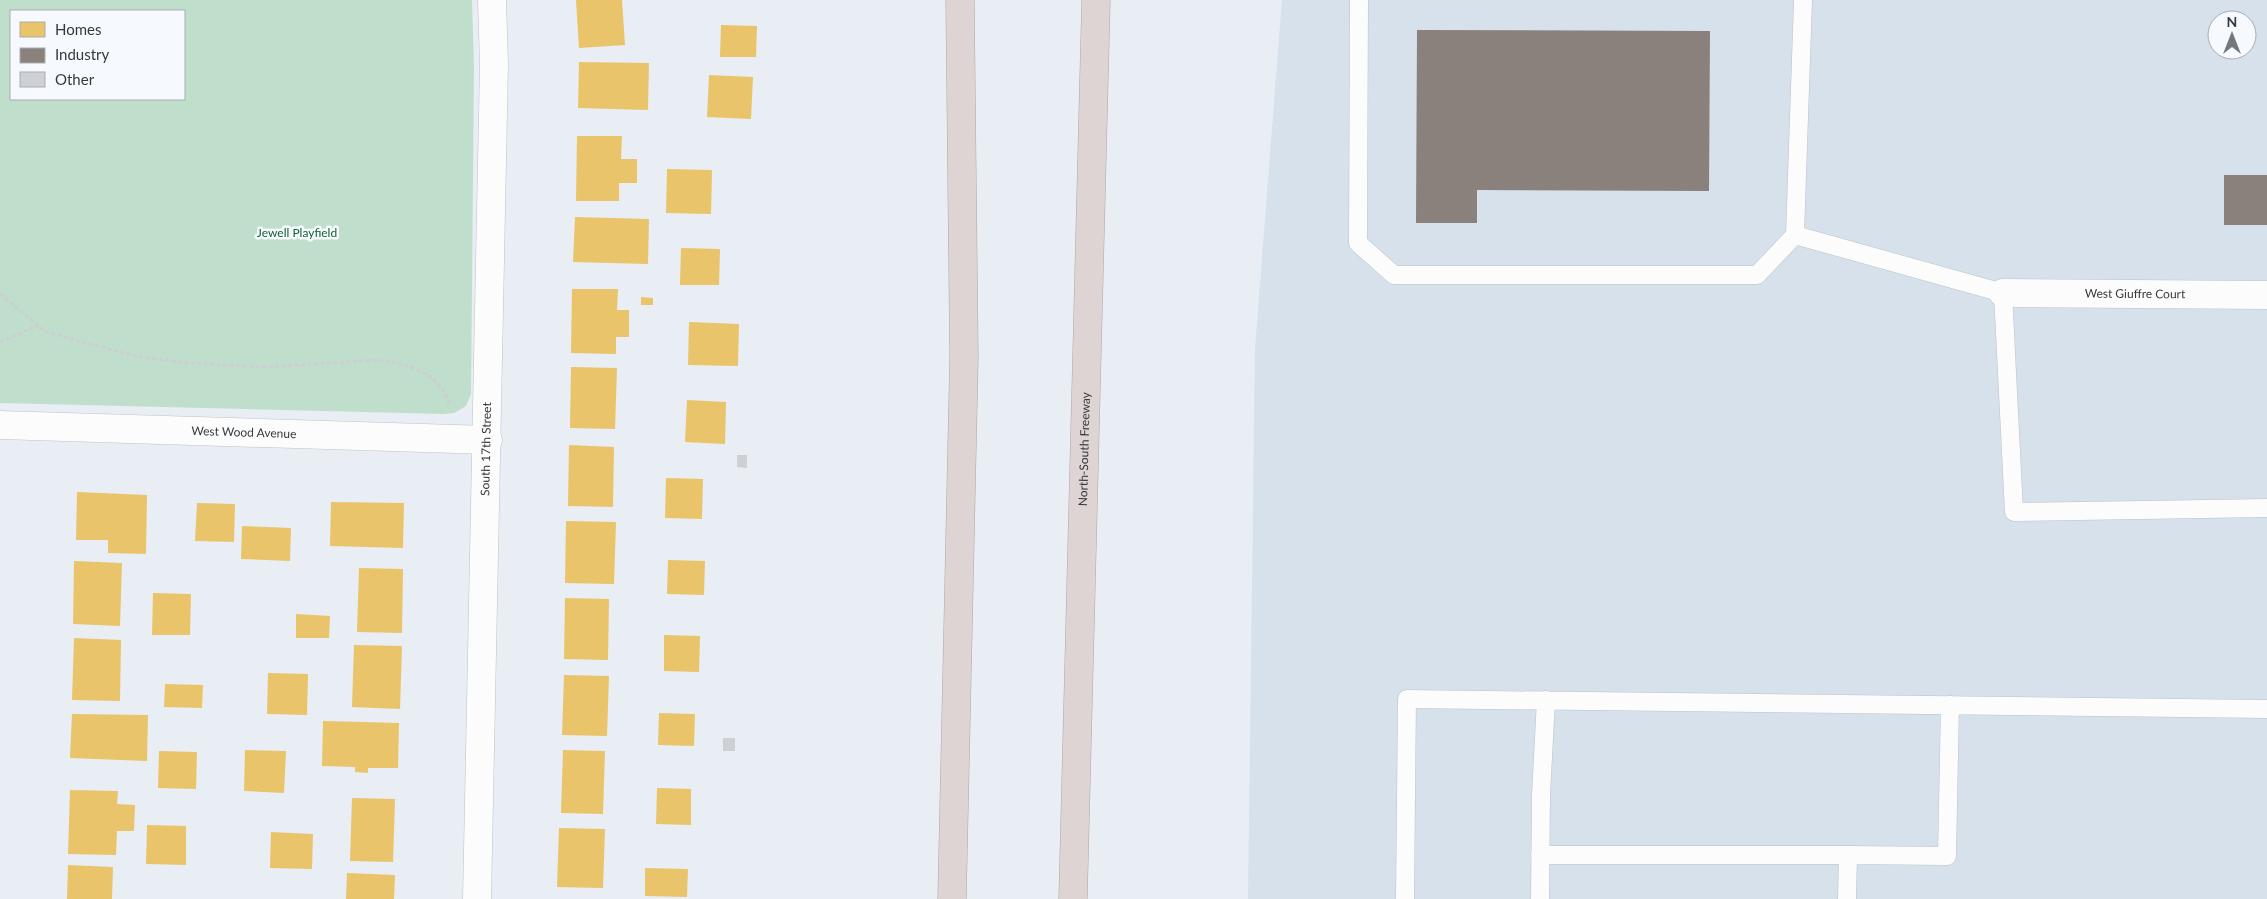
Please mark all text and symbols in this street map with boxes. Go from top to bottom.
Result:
legend [10,10,185,100]
north arrow [2207,10,2257,60]
text: N [2227,13,2237,30]
text: Homes [55,20,101,38]
text: Industry [55,45,110,63]
text: Other [55,70,95,88]
park label: Jewell Playfield [257,225,337,240]
street label: West Giuffre Court [2085,286,2186,301]
street label: North-South Freeway [1075,391,1093,506]
street label: South 17th Street [477,401,494,496]
street label: West Wood Avenue [191,423,297,441]

